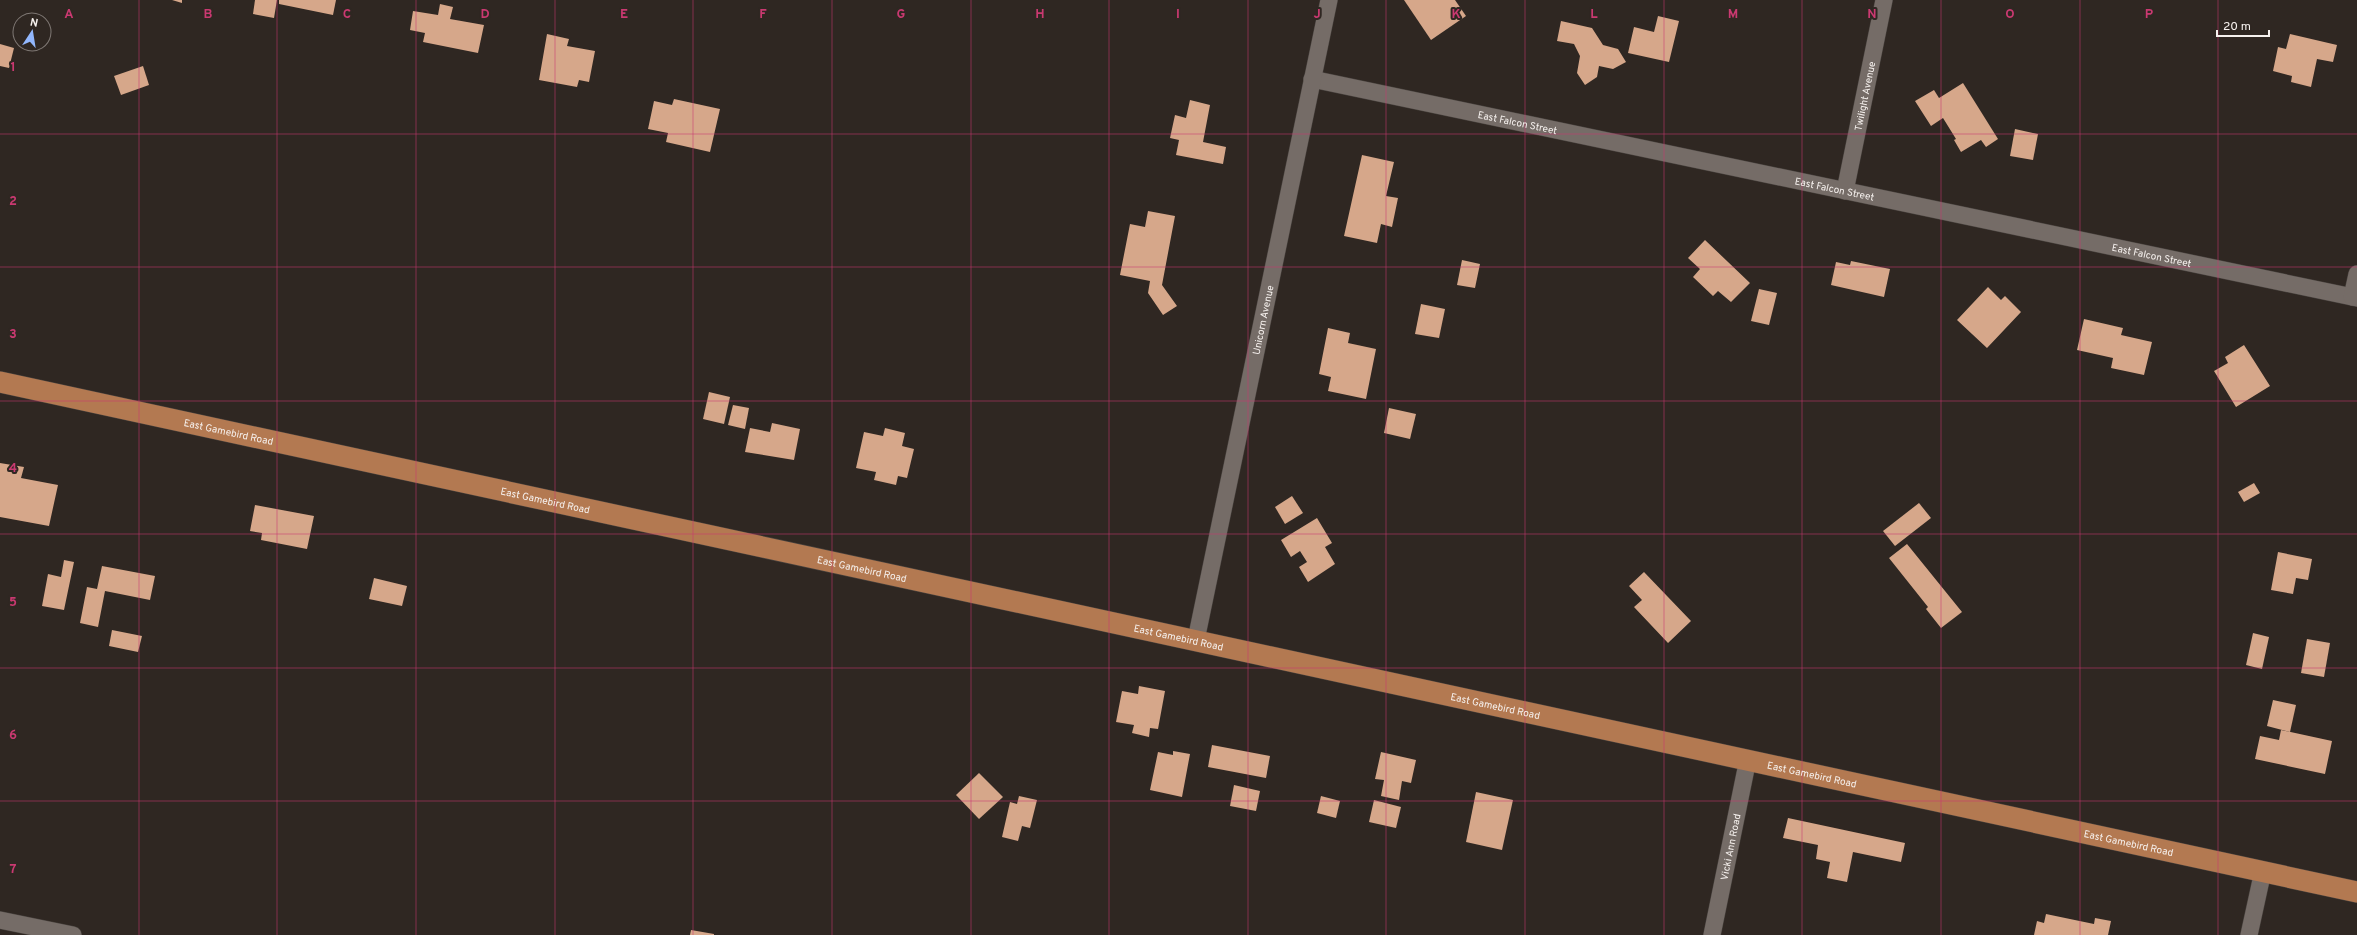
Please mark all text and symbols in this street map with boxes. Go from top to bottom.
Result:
text: A [64,7,74,23]
text: B [204,7,213,23]
text: C [343,7,351,23]
text: D [480,7,490,23]
text: E [620,7,628,23]
text: F [759,7,767,23]
text: G [897,7,906,23]
text: H [1035,7,1045,23]
text: I [1176,7,1180,23]
text: J [1313,7,1321,23]
text: K [1451,7,1461,23]
text: L [1590,7,1598,23]
text: M [1728,7,1738,23]
text: N [1867,7,1877,23]
text: O [2005,7,2015,23]
text: P [2145,7,2154,23]
north arrow [12,12,52,52]
scale bar [2217,12,2269,38]
text: N [29,16,39,31]
text: 20 m [2223,19,2251,35]
text: 1 [10,60,16,76]
street label: Twilight Avenue [1852,60,1879,132]
street label: East Falcon Street [1476,109,1558,138]
street label: East Falcon Street [1793,175,1875,205]
text: 2 [9,194,17,210]
street label: East Falcon Street [2111,242,2193,271]
street label: Unicorn Avenue [1250,284,1278,356]
text: 3 [9,327,17,343]
street label: East Gamebird Road [182,417,274,449]
text: 4 [9,461,17,477]
street label: East Gamebird Road [499,485,591,517]
street label: East Gamebird Road [816,554,908,586]
text: 5 [9,595,17,611]
street label: East Gamebird Road [1132,623,1224,655]
street label: East Gamebird Road [1449,691,1541,723]
text: 6 [9,728,17,744]
street label: East Gamebird Road [1766,760,1858,792]
street label: Vicki Ann Road [1718,813,1745,882]
street label: East Gamebird Road [2082,828,2174,860]
text: 7 [10,862,17,878]

